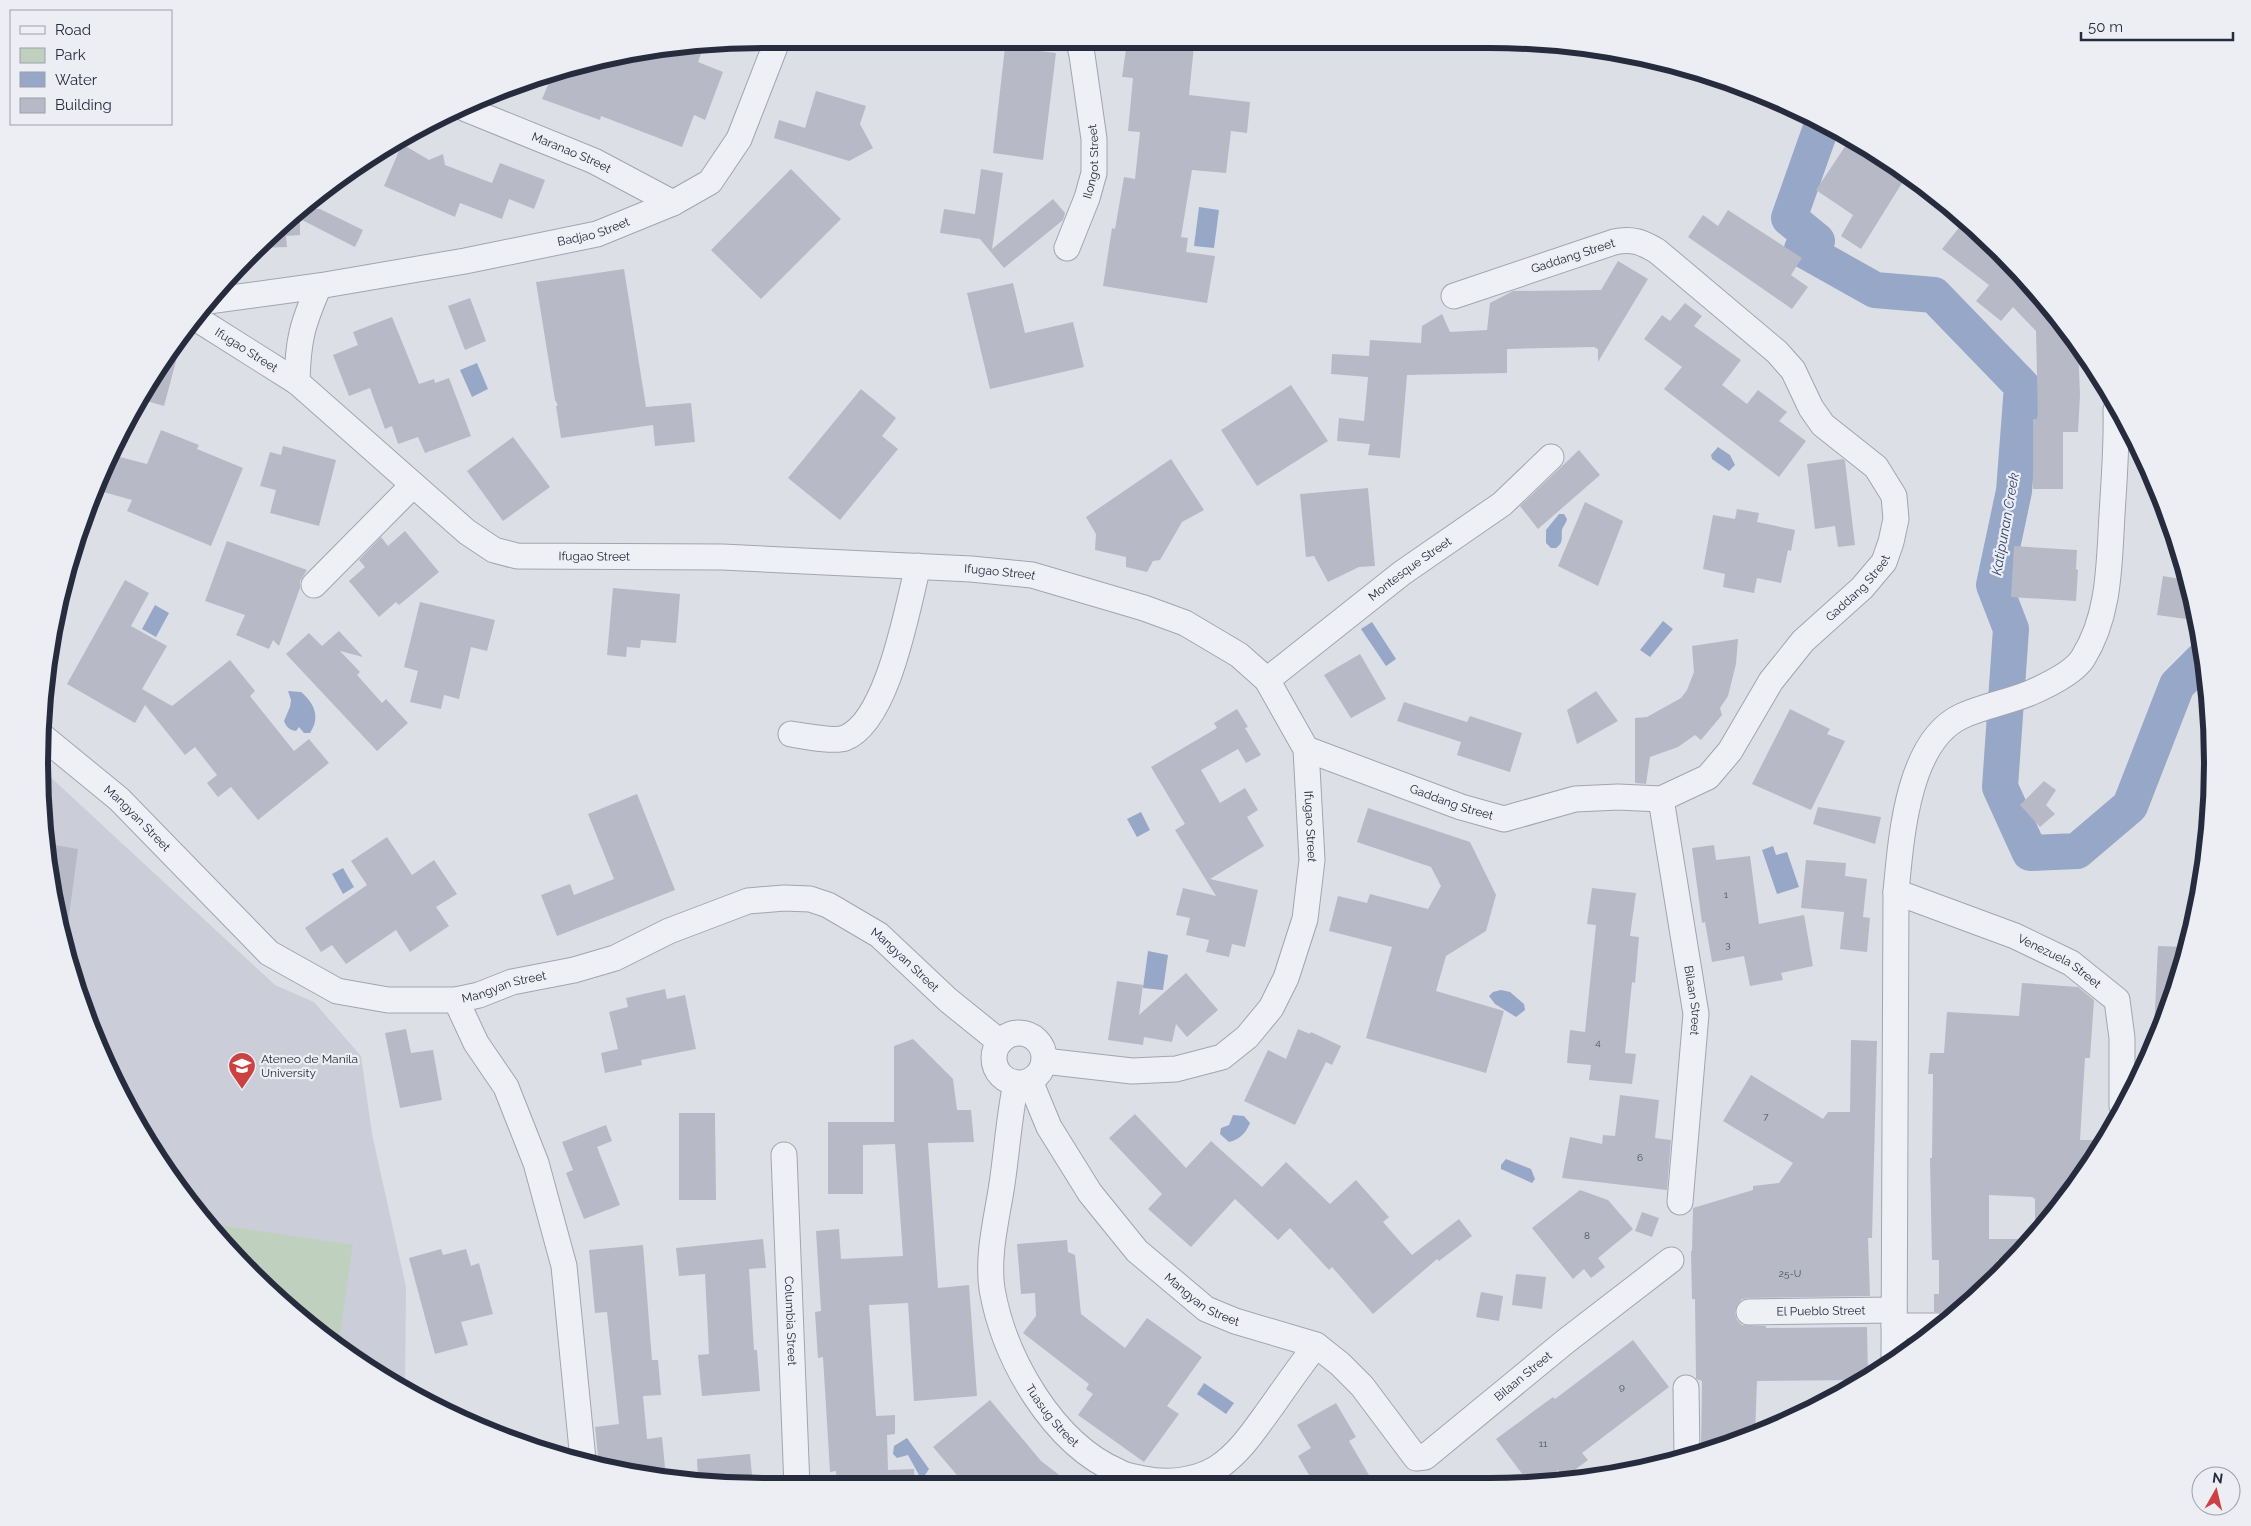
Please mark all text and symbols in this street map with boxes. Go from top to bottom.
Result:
legend [10,10,172,125]
scale bar [2081,10,2234,42]
text: 50 m [2088,18,2123,36]
text: Road [55,21,91,39]
text: Park [55,46,86,64]
text: Water [55,71,98,89]
text: Building [55,96,112,114]
street label: Ilongot Street [1080,123,1101,200]
street label: Maranao Street [530,129,613,176]
street label: Badjao Street [556,214,632,249]
street label: Gaddang Street [1529,236,1617,276]
street label: Ifugao Street [212,325,280,375]
water label: Katipunan Creek [1988,471,2022,577]
street label: Montesque Street [1366,534,1454,604]
street label: Ifugao Street [558,549,630,564]
street label: Gaddang Street [1823,553,1893,624]
street label: Ifugao Street [964,562,1037,583]
street label: Gaddang Street [1408,781,1495,823]
street label: Mangyan Street [101,783,173,854]
street label: Ifugao Street [1301,791,1319,863]
house number: 1 [1724,889,1729,900]
street label: Mangyan Street [869,925,942,995]
street label: Venezuela Street [2015,931,2104,991]
house number: 3 [1725,939,1731,950]
street label: Bilaan Street [1681,964,1703,1036]
street label: Mangyan Street [460,969,547,1006]
house number: 4 [1595,1037,1601,1048]
school or university icon: Ateneo de Manila University [227,1051,257,1090]
place label: Ateneo de Manila University [261,1052,358,1080]
house number: 7 [1763,1111,1769,1122]
house number: 6 [1637,1152,1643,1163]
house number: 8 [1584,1230,1590,1241]
house number: 25-U [1779,1268,1801,1279]
street label: Mangyan Street [1162,1270,1241,1329]
street label: Columbia Street [782,1276,799,1366]
street label: El Pueblo Street [1776,1303,1866,1319]
street label: Bilaan Street [1492,1348,1555,1404]
house number: 9 [1619,1381,1625,1392]
street label: Tuasug Street [1023,1382,1082,1450]
house number: 11 [1539,1438,1548,1449]
north arrow [2191,1466,2241,1516]
text: N [2211,1469,2224,1487]

